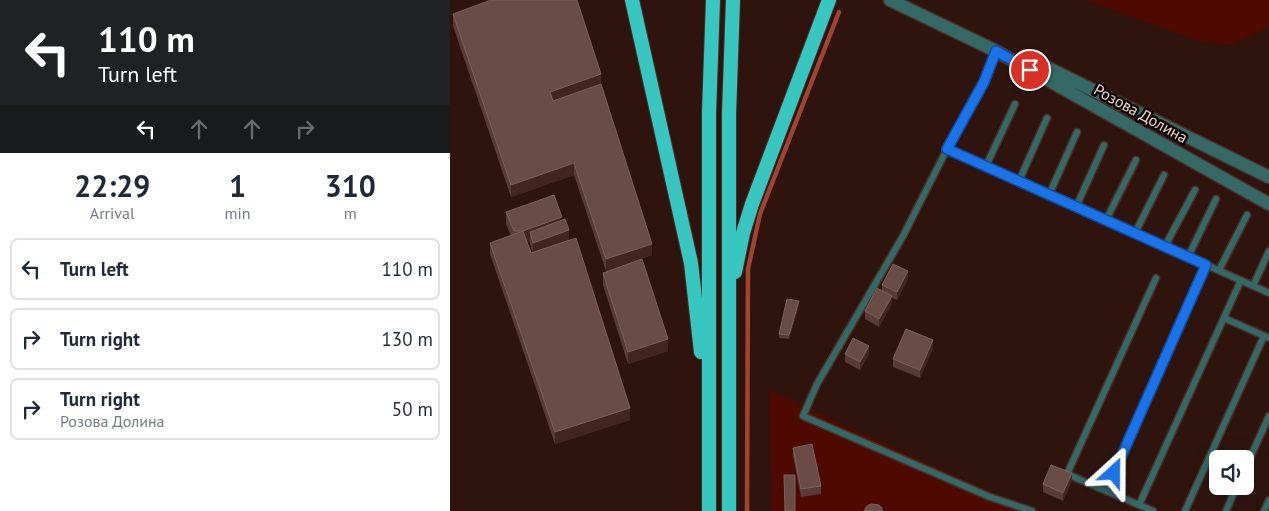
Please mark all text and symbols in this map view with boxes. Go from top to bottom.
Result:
text: 110 m [98,16,195,62]
icon: left [15,20,80,85]
pin [1009,49,1051,91]
icon: arrive [1016,56,1044,84]
text: Turn left [98,60,177,88]
street label: Розова Долина [1090,79,1192,147]
icon: left [132,115,160,143]
icon: ahead [185,115,213,143]
icon: ahead [238,115,266,143]
icon: right [291,115,319,143]
text: 22:29 [74,166,150,205]
text: 1 [229,166,246,205]
text: 310 [325,166,376,205]
text: Arrival [90,203,135,223]
text: min [225,203,251,223]
text: m [344,203,357,223]
icon: left [17,255,45,283]
text: Turn left [60,257,129,281]
text: 110 m [381,257,433,281]
icon: right [17,325,45,353]
text: Turn right [60,327,140,351]
text: 130 m [381,327,433,351]
text: Turn right [60,387,140,411]
icon: right [17,395,45,423]
text: 50 m [392,397,433,421]
text: Розова Долина [60,411,165,431]
position arrow [1087,446,1139,498]
map controls [1209,450,1254,495]
button: sound [1209,450,1254,495]

